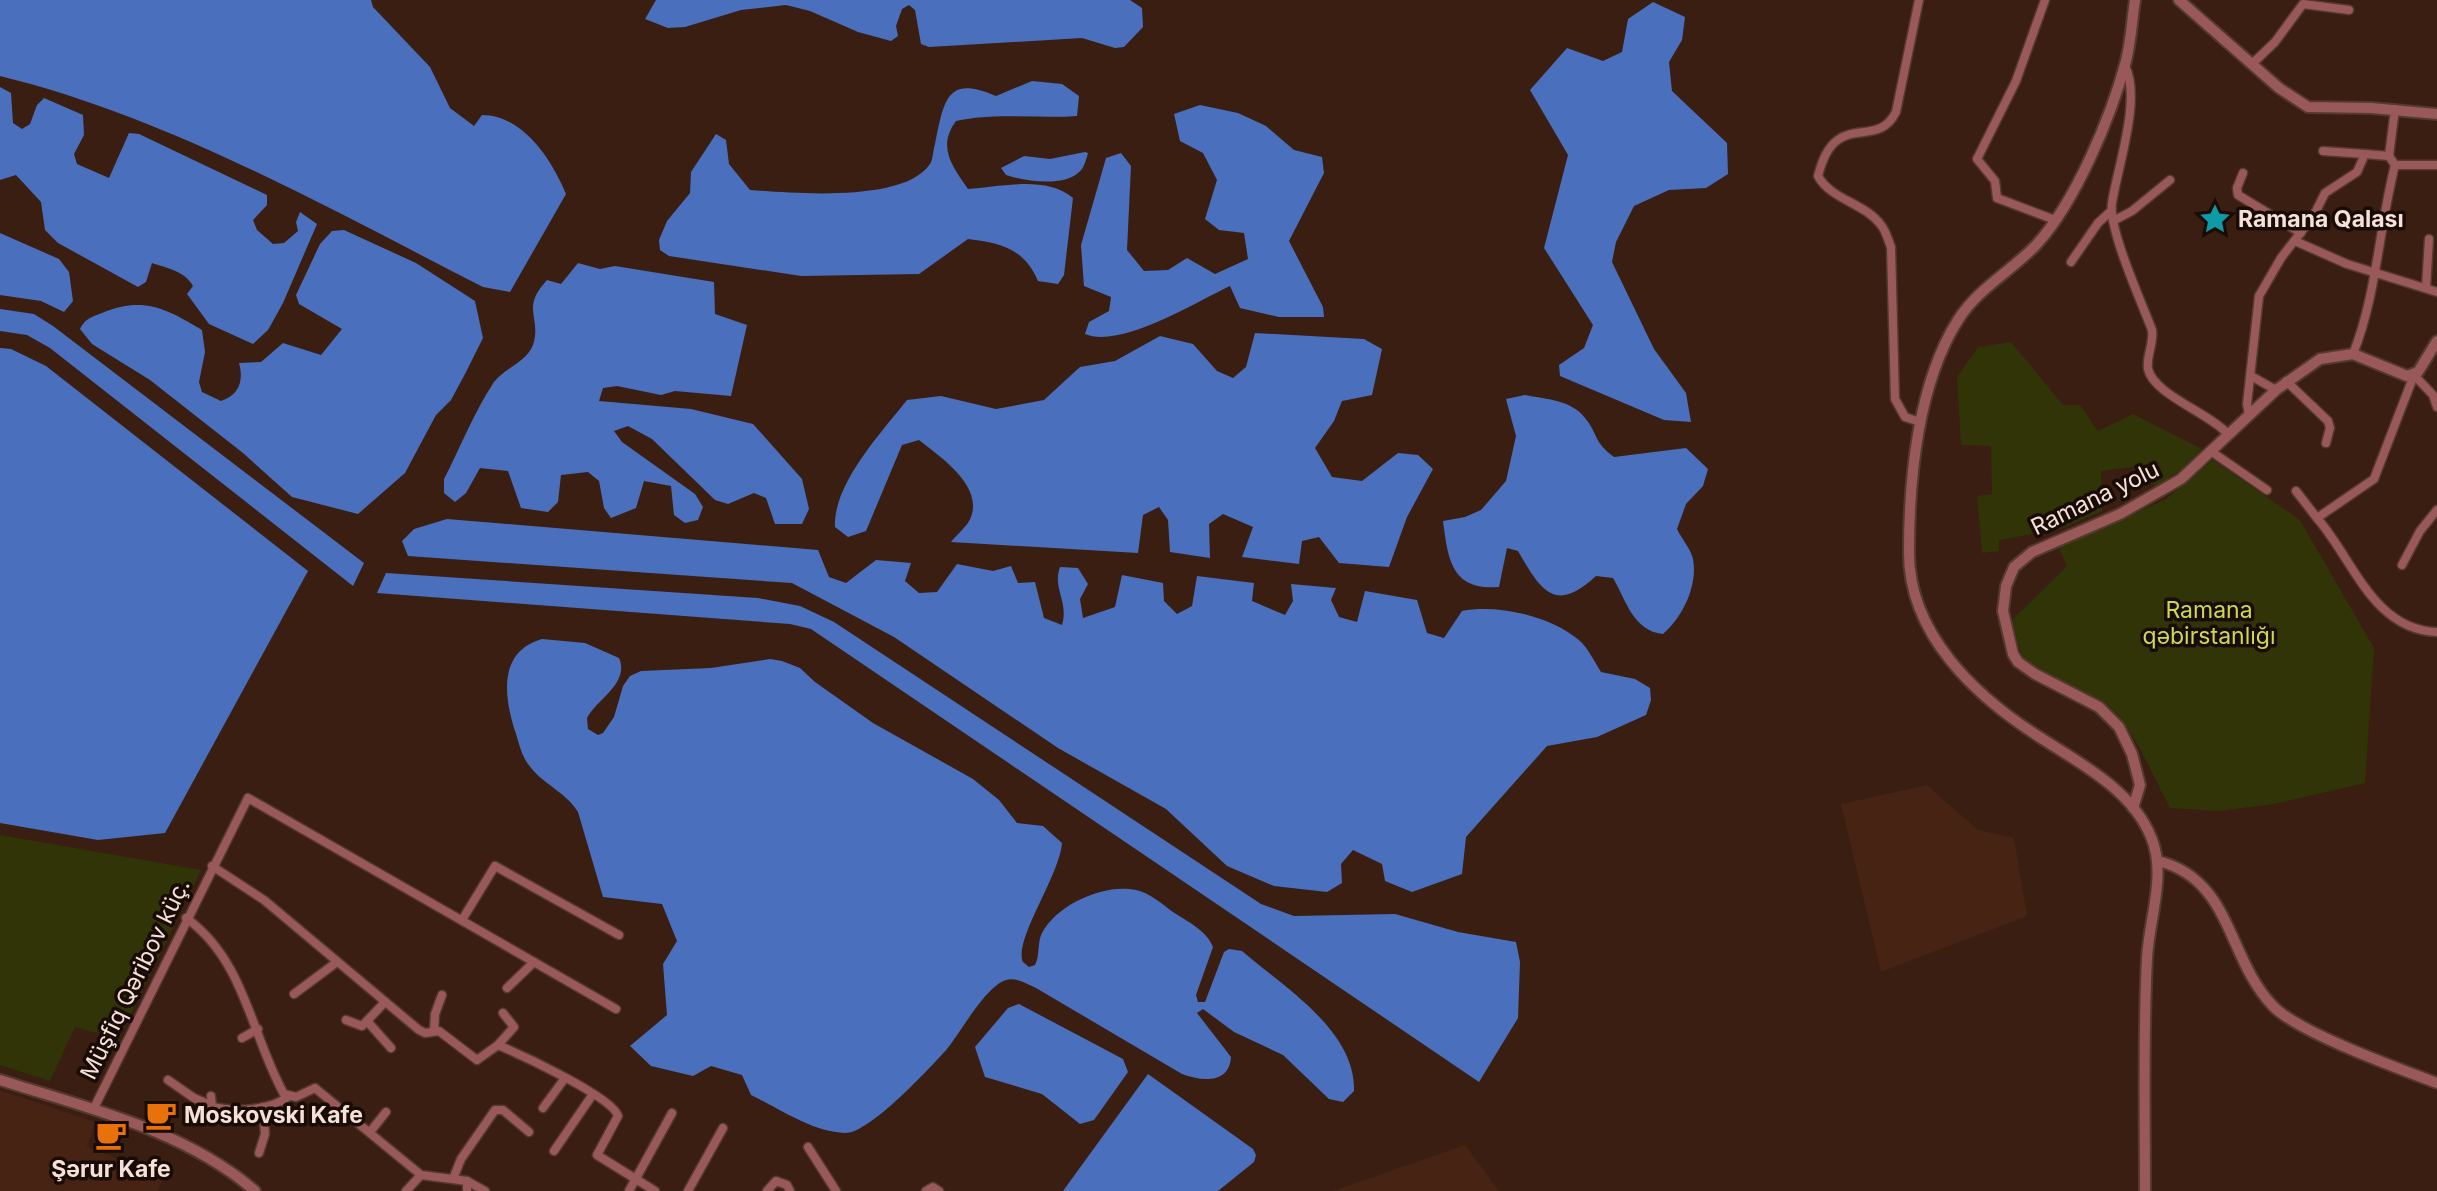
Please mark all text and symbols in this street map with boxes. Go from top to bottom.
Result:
place icon: Ramana Qalası [2198,202,2232,236]
place label: Ramana Qalası [2238,205,2404,233]
street label: Ramana yolu [2026,455,2164,541]
park label: Ramana qəbirstanlığı [2143,596,2275,650]
street label: Müşfiq Qəribov küç. [74,874,196,1084]
cafe icon: Moskovski Kafe [144,1098,178,1132]
place label: Moskovski Kafe [184,1101,363,1129]
cafe icon: Şərur Kafe [94,1118,128,1152]
place label: Şərur Kafe [51,1155,171,1183]

